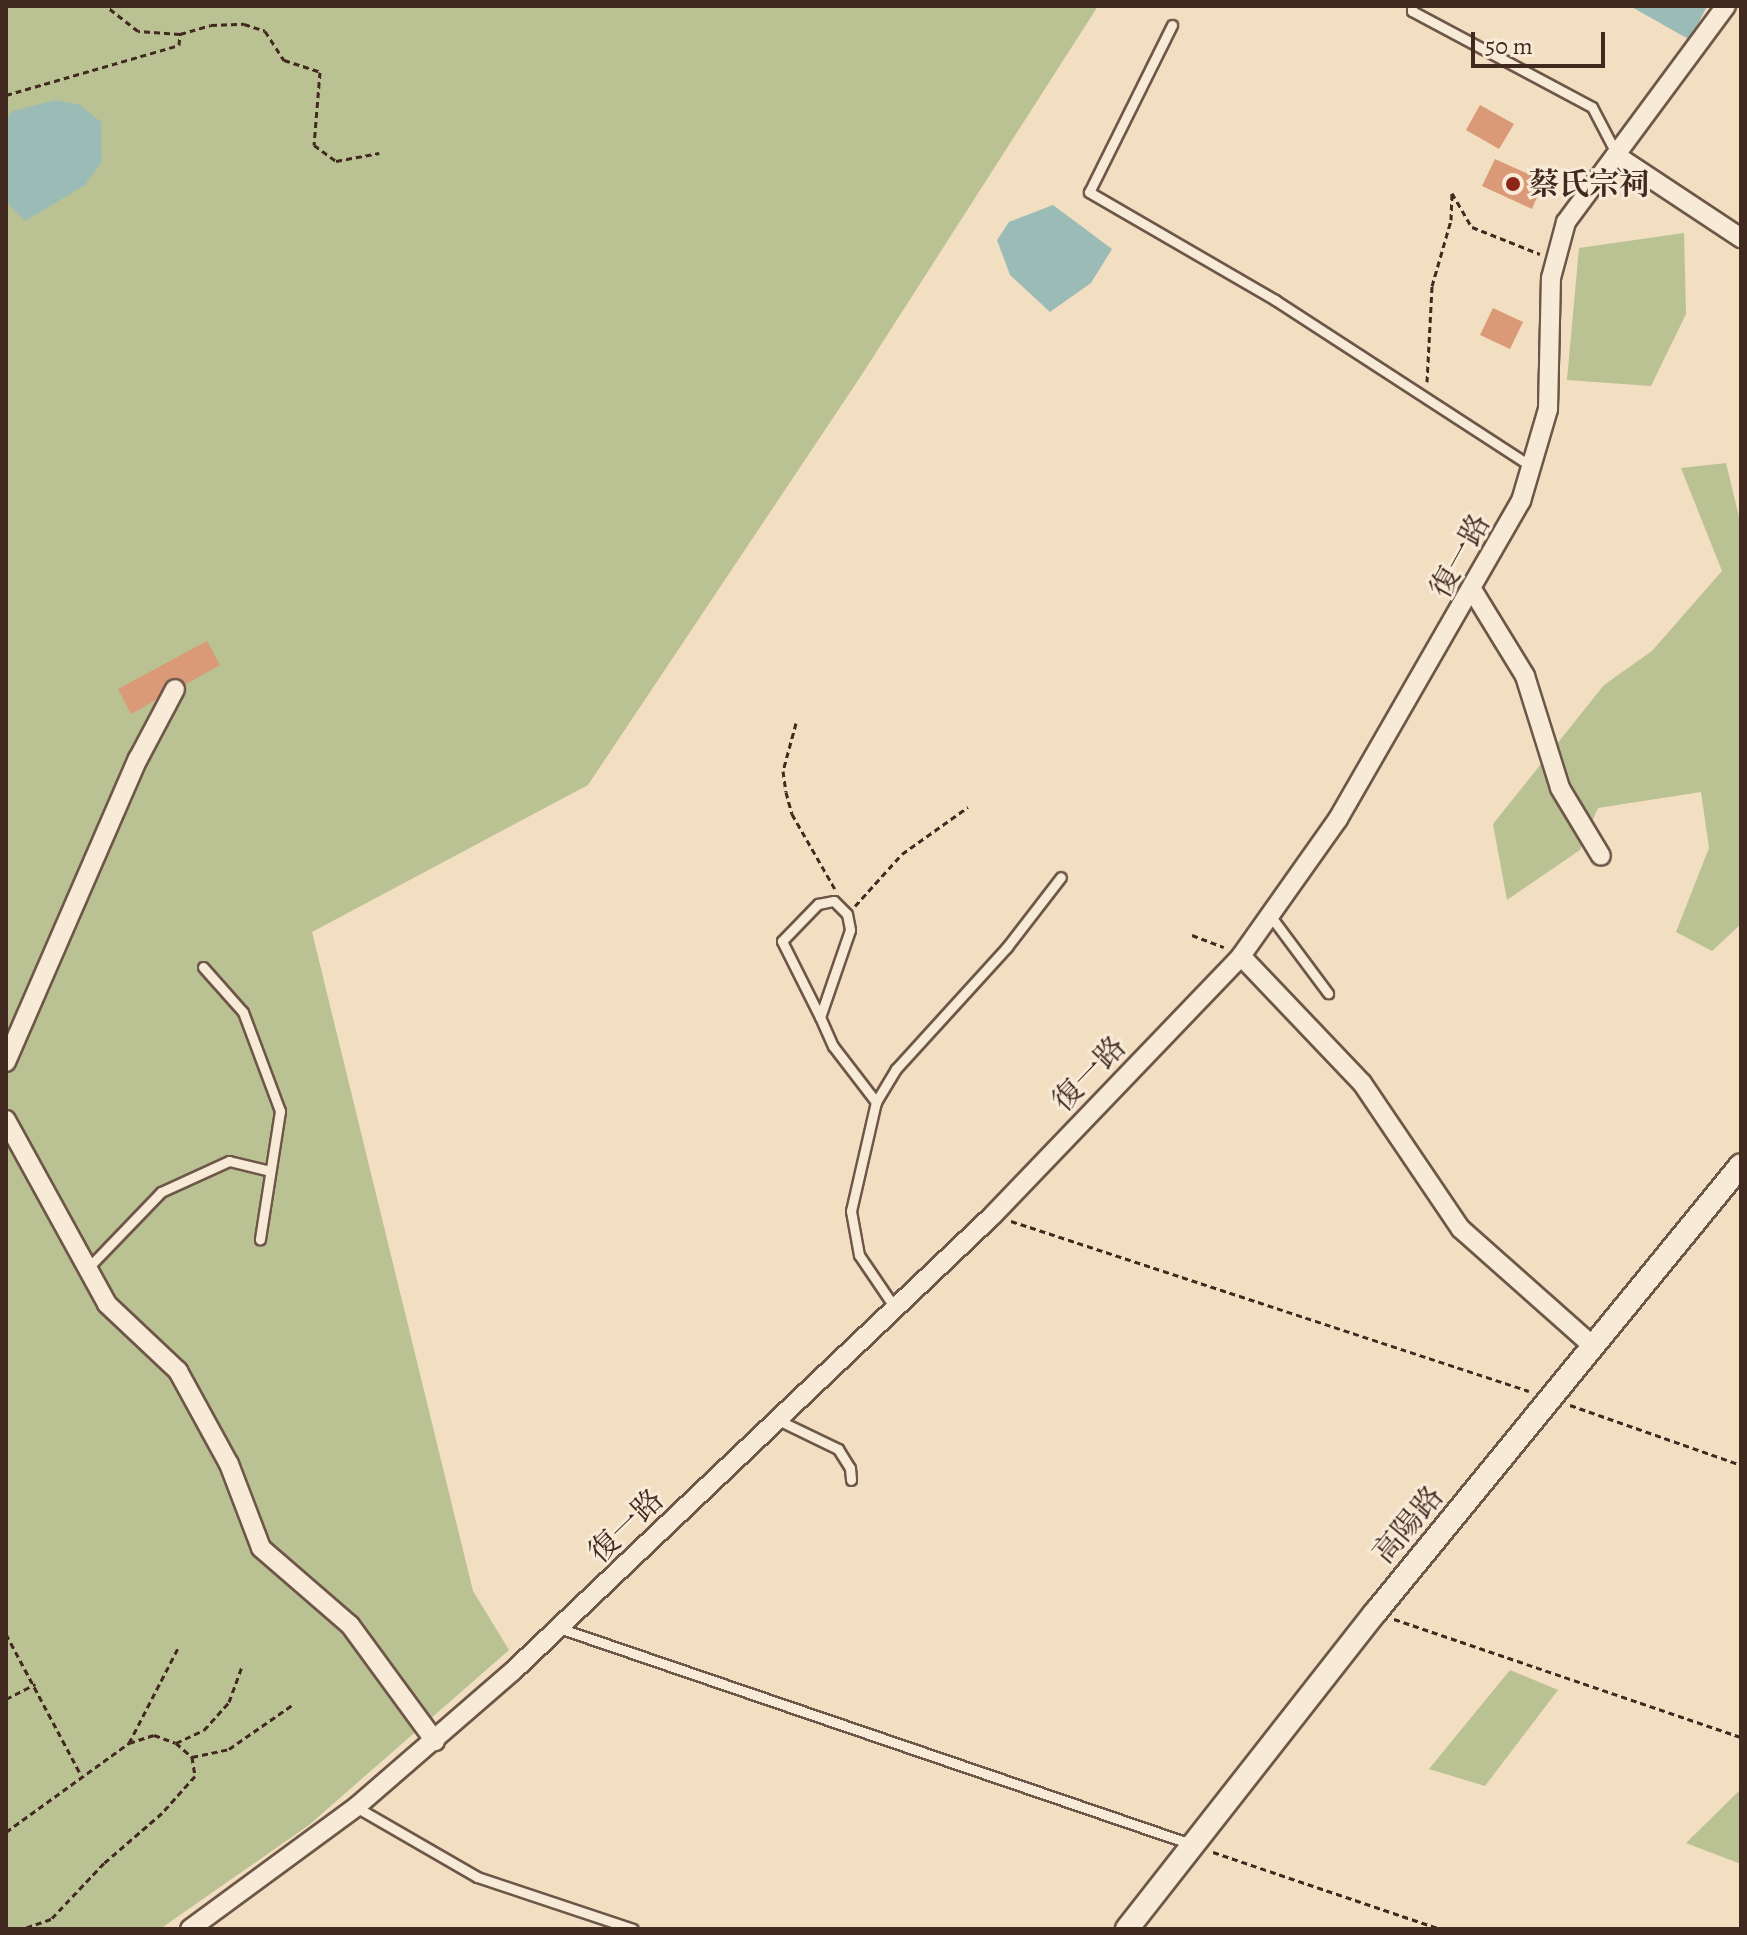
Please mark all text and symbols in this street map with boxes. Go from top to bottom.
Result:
scale bar [1475,16,1609,66]
text: 50 m [1485,30,1533,62]
place label: 蔡氏宗祠 [1529,166,1649,202]
marker: 蔡氏宗祠 [1504,175,1522,193]
street label: 復一路 [1422,508,1498,604]
street label: 復一路 [1045,1029,1133,1119]
street label: 高陽路 [1365,1479,1451,1571]
street label: 復一路 [581,1482,671,1570]

